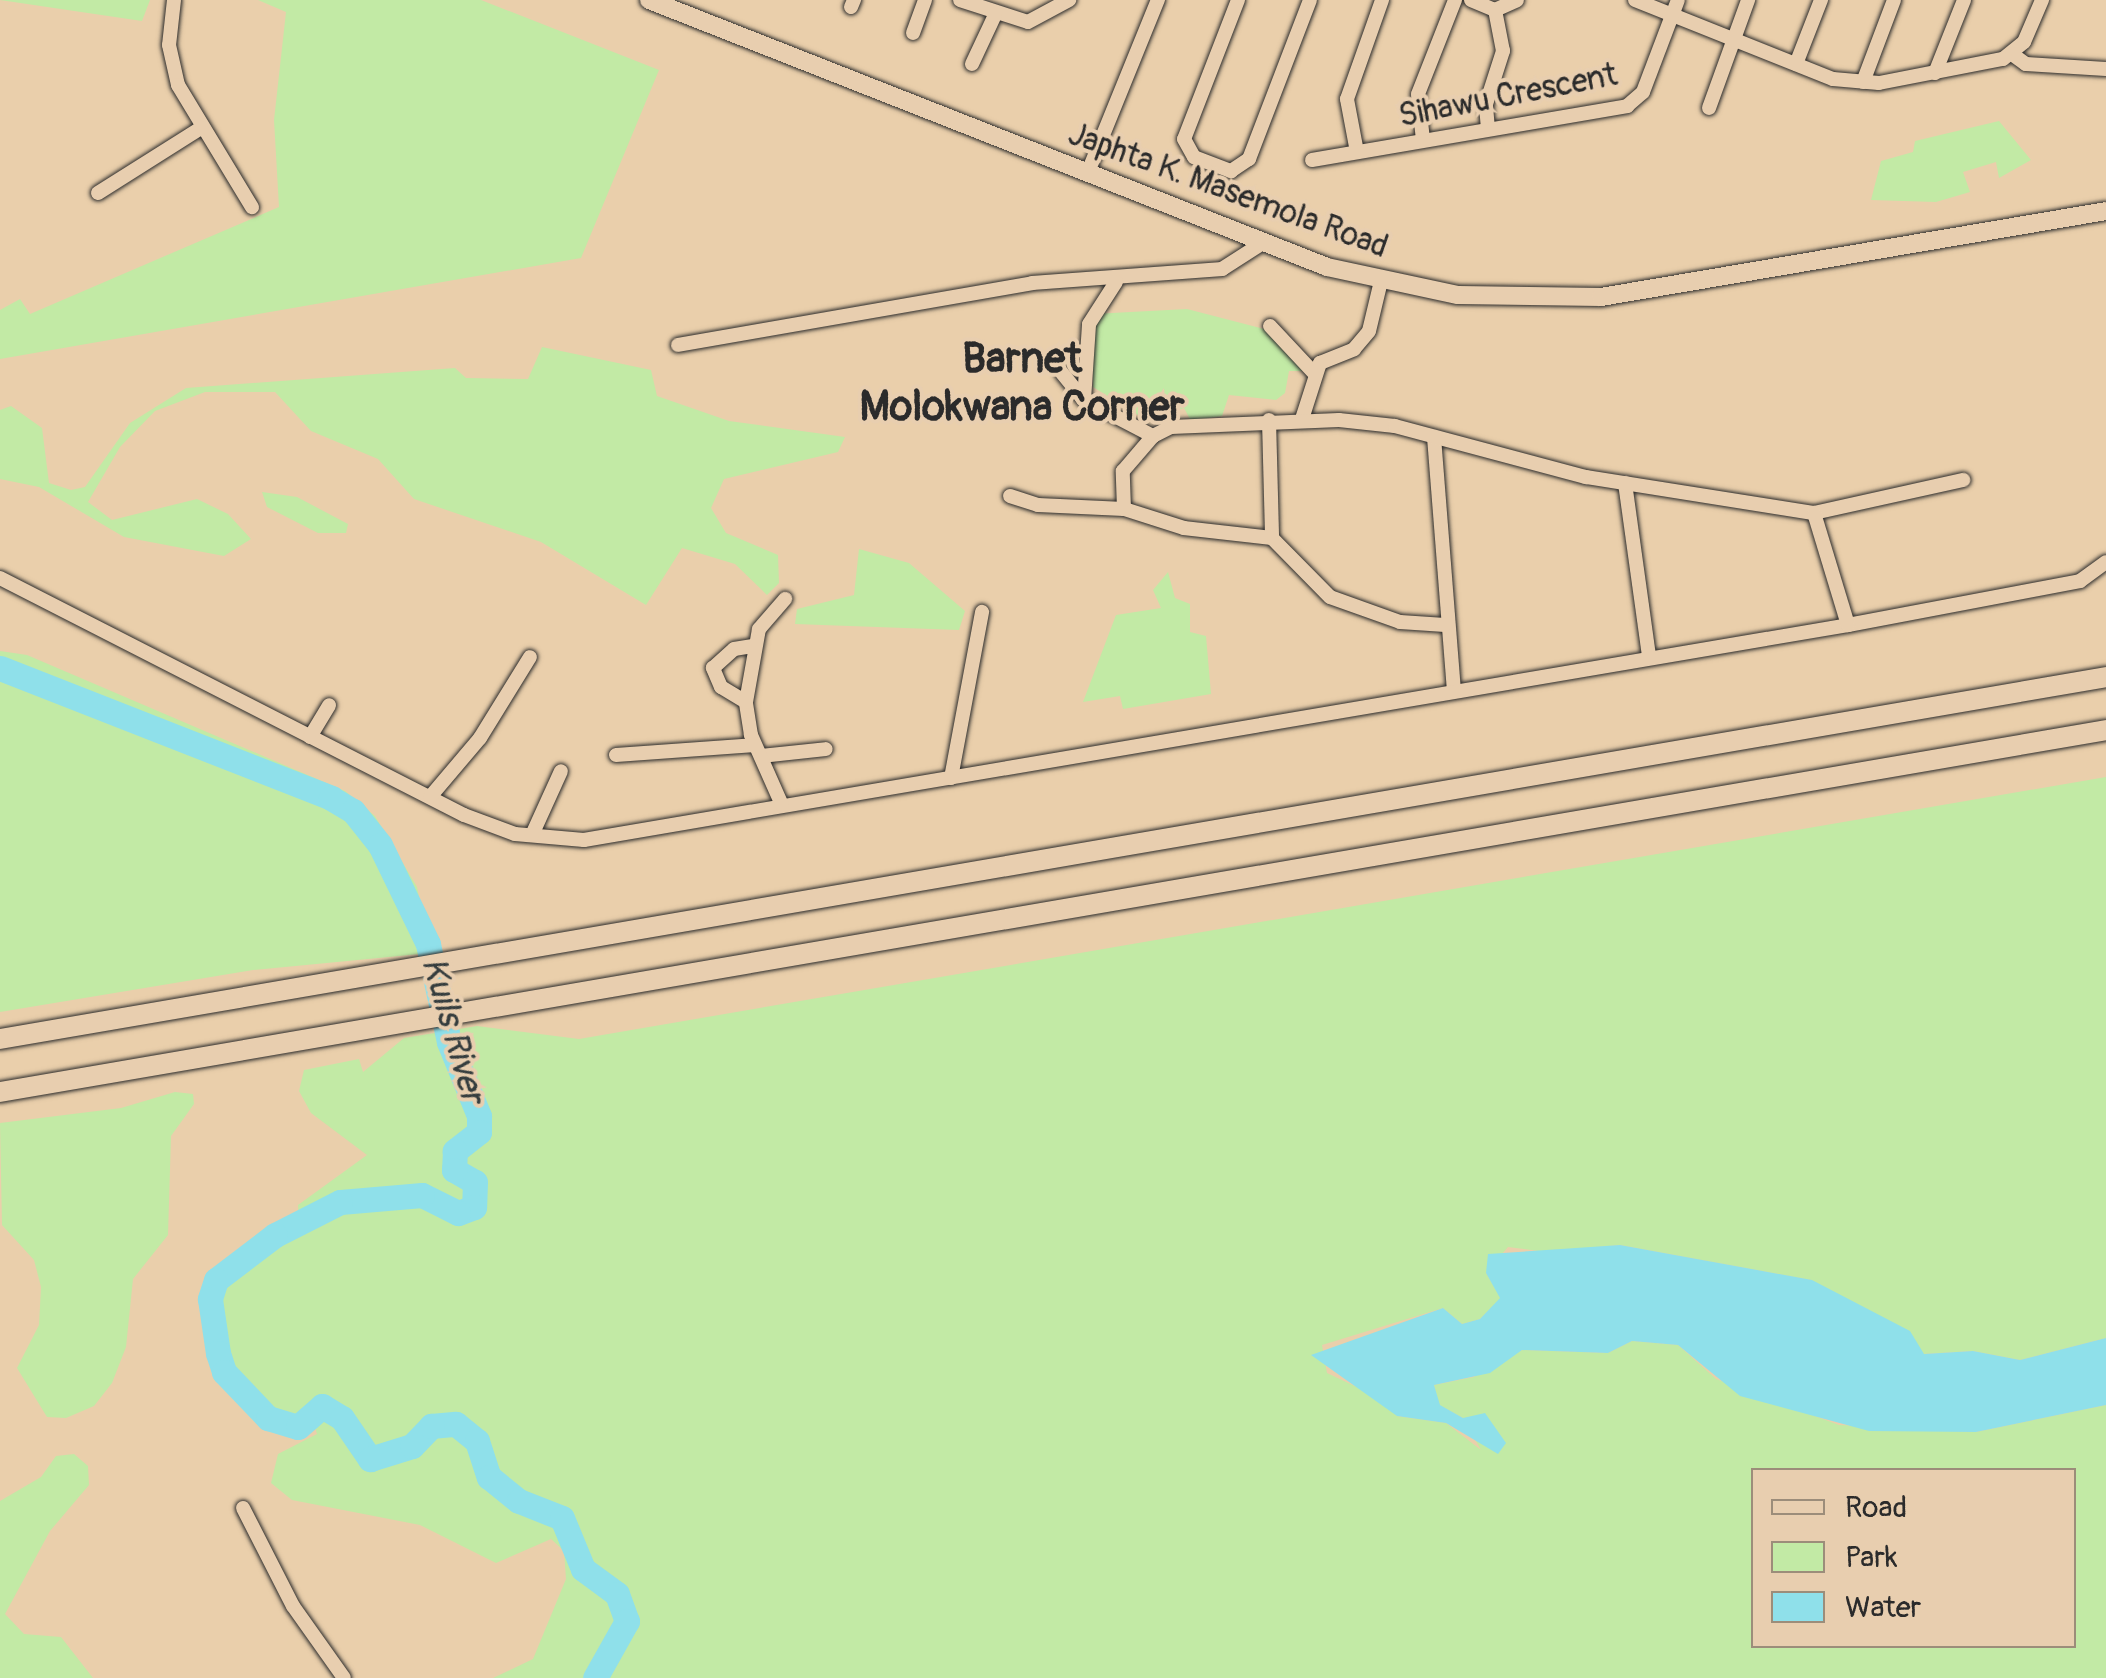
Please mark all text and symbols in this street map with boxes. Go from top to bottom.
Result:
street label: Sihawu Crescent [1396,56,1620,136]
street label: Japhta K. Masemola Road [1063,115,1393,267]
district label: Barnet Molokwana Corner [860,334,1184,432]
water label: Kuils River [412,952,494,1108]
legend [1751,1468,2076,1648]
text: Road [1845,1489,1907,1526]
text: Park [1845,1539,1898,1576]
text: Water [1845,1589,1921,1626]

